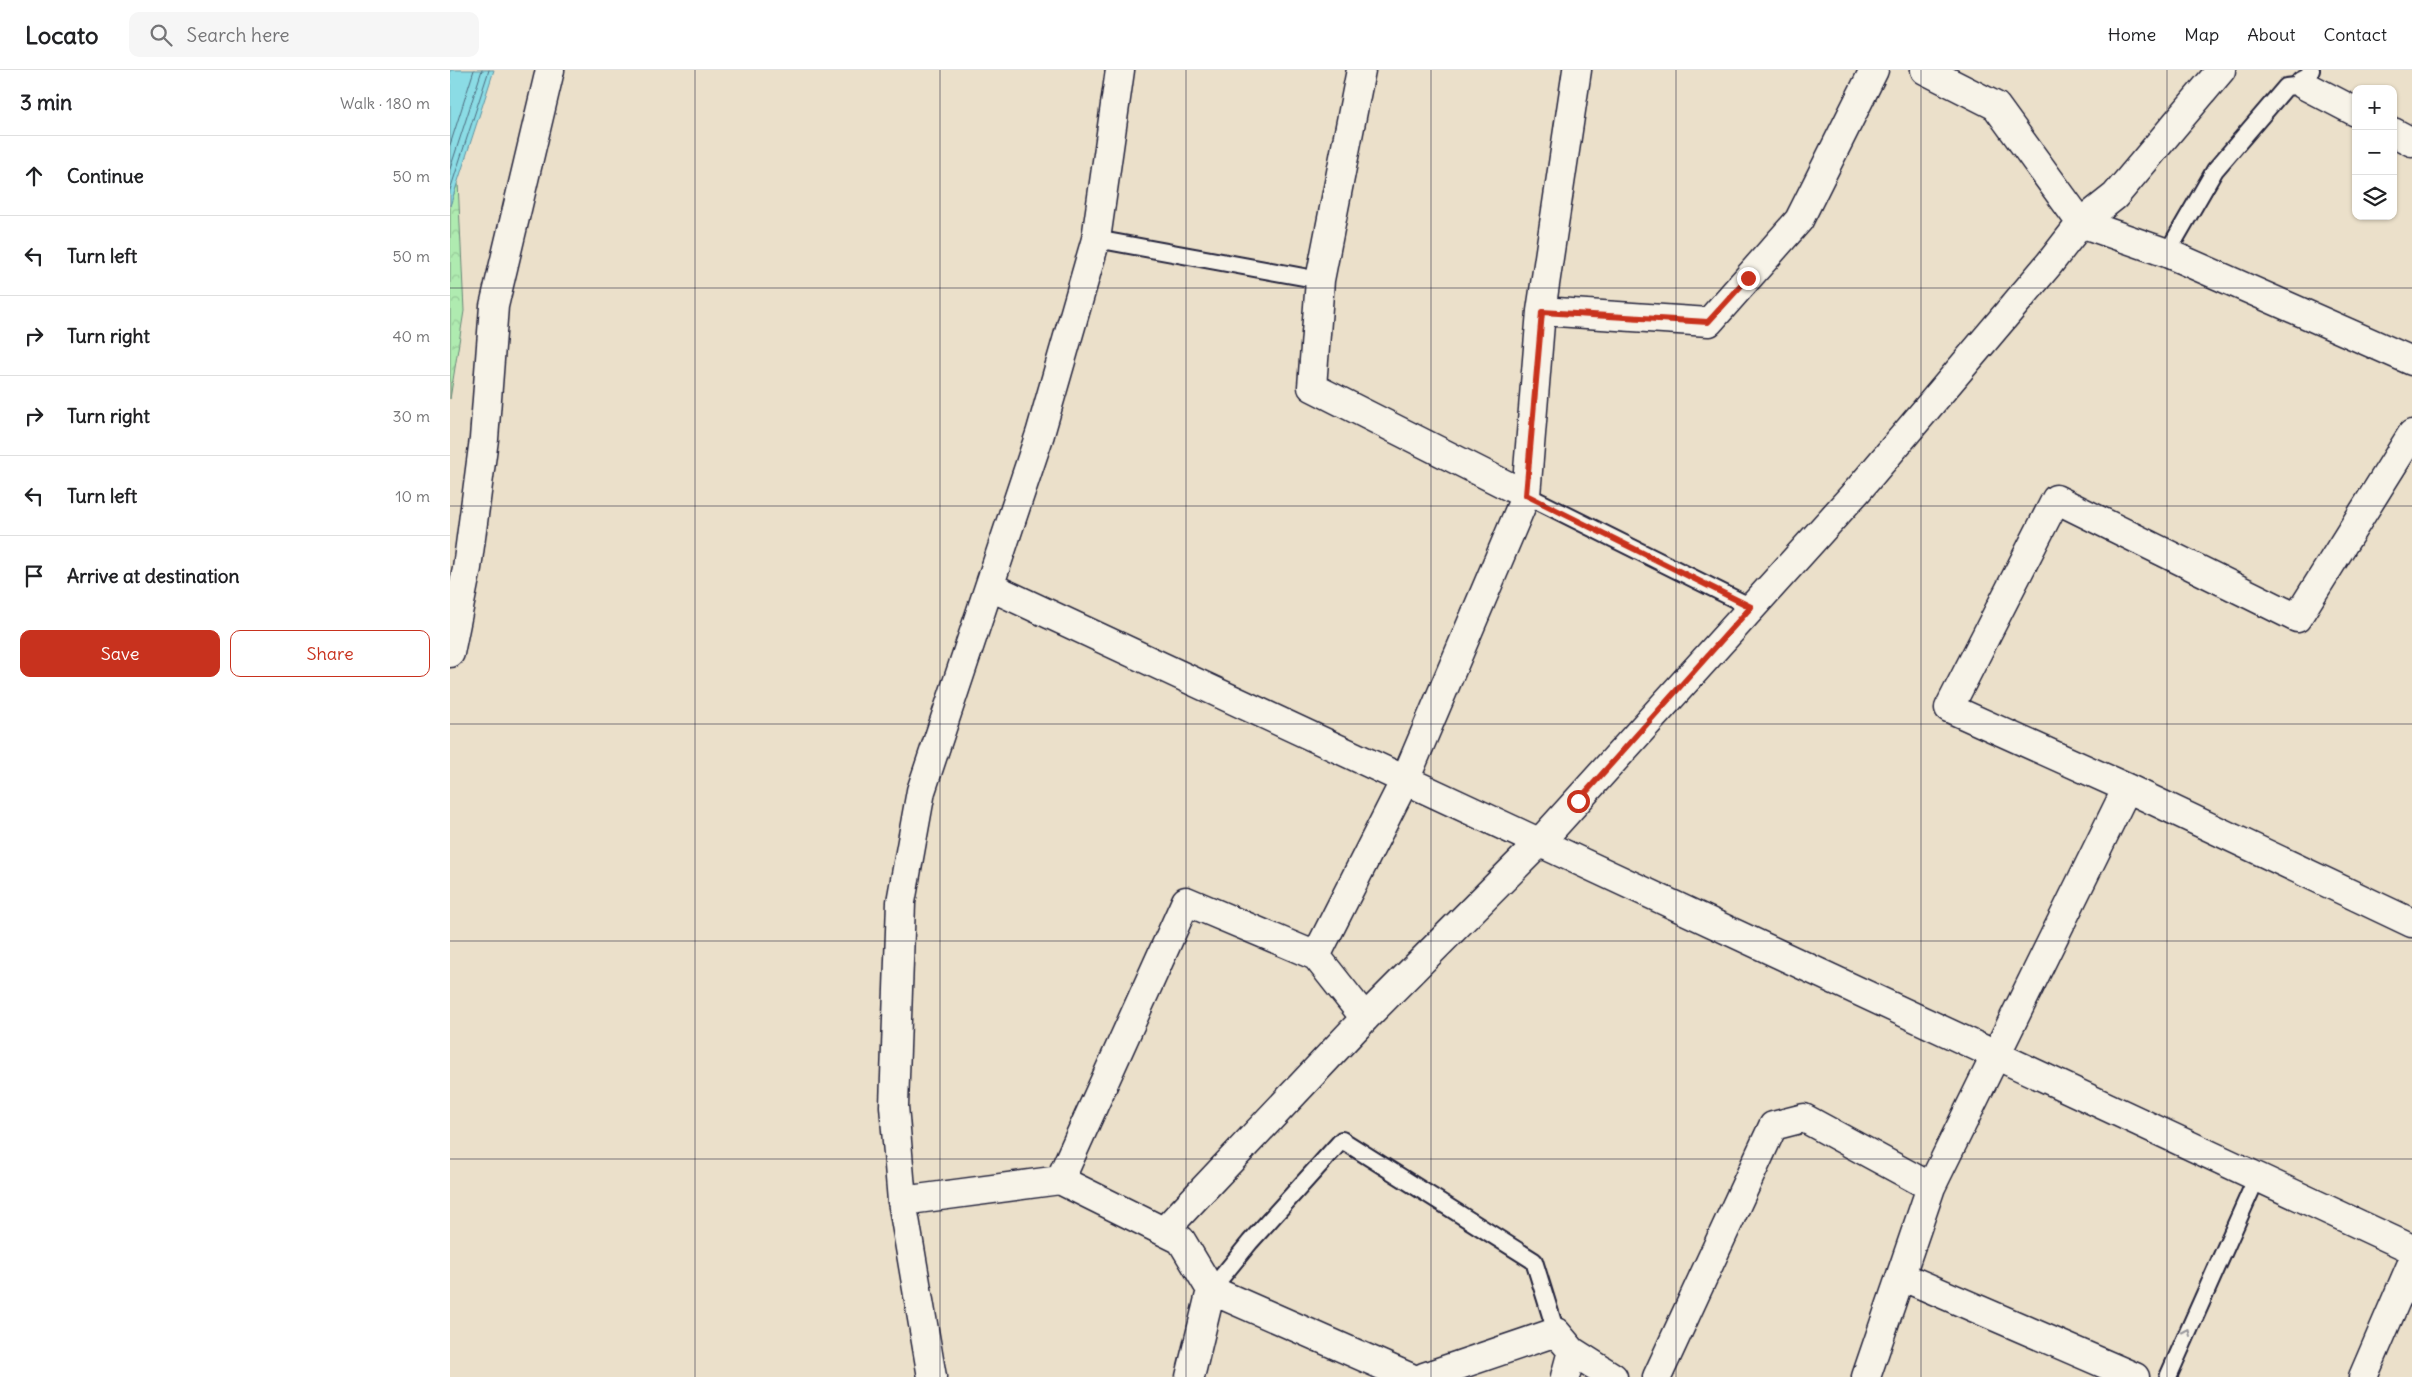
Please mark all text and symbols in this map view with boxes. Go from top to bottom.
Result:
search box [129,12,479,57]
text: Locato [25,20,99,50]
icon: search [147,21,175,49]
text: Search here [187,23,290,47]
text: Home [2108,23,2156,46]
text: Map [2184,23,2219,46]
text: About [2247,23,2295,46]
text: Contact [2323,23,2387,46]
map controls [2352,85,2397,220]
button: + [2352,85,2397,130]
text: 3 min [20,89,72,116]
text: Walk · 180 m [340,93,430,113]
button: − [2352,130,2397,175]
icon: ahead [20,162,48,190]
text: Continue [67,164,144,188]
text: 50 m [392,166,430,186]
button: layers [2352,175,2397,220]
icon: left [20,242,48,270]
text: Turn left [67,244,137,268]
text: 50 m [392,246,430,266]
route end [1737,267,1760,290]
icon: right [20,322,48,350]
text: Turn right [67,324,150,348]
text: 40 m [392,326,430,346]
icon: right [20,402,48,430]
text: Turn right [67,404,150,428]
text: 30 m [393,406,430,426]
icon: left [20,482,48,510]
text: Turn left [67,484,137,508]
text: 10 m [395,486,430,506]
icon: arrive [20,562,48,590]
text: Arrive at destination [67,564,240,588]
button: Save [20,630,220,677]
button: Share [230,630,430,677]
route start [1567,790,1590,813]
one-way arrow [2181,1329,2191,1338]

